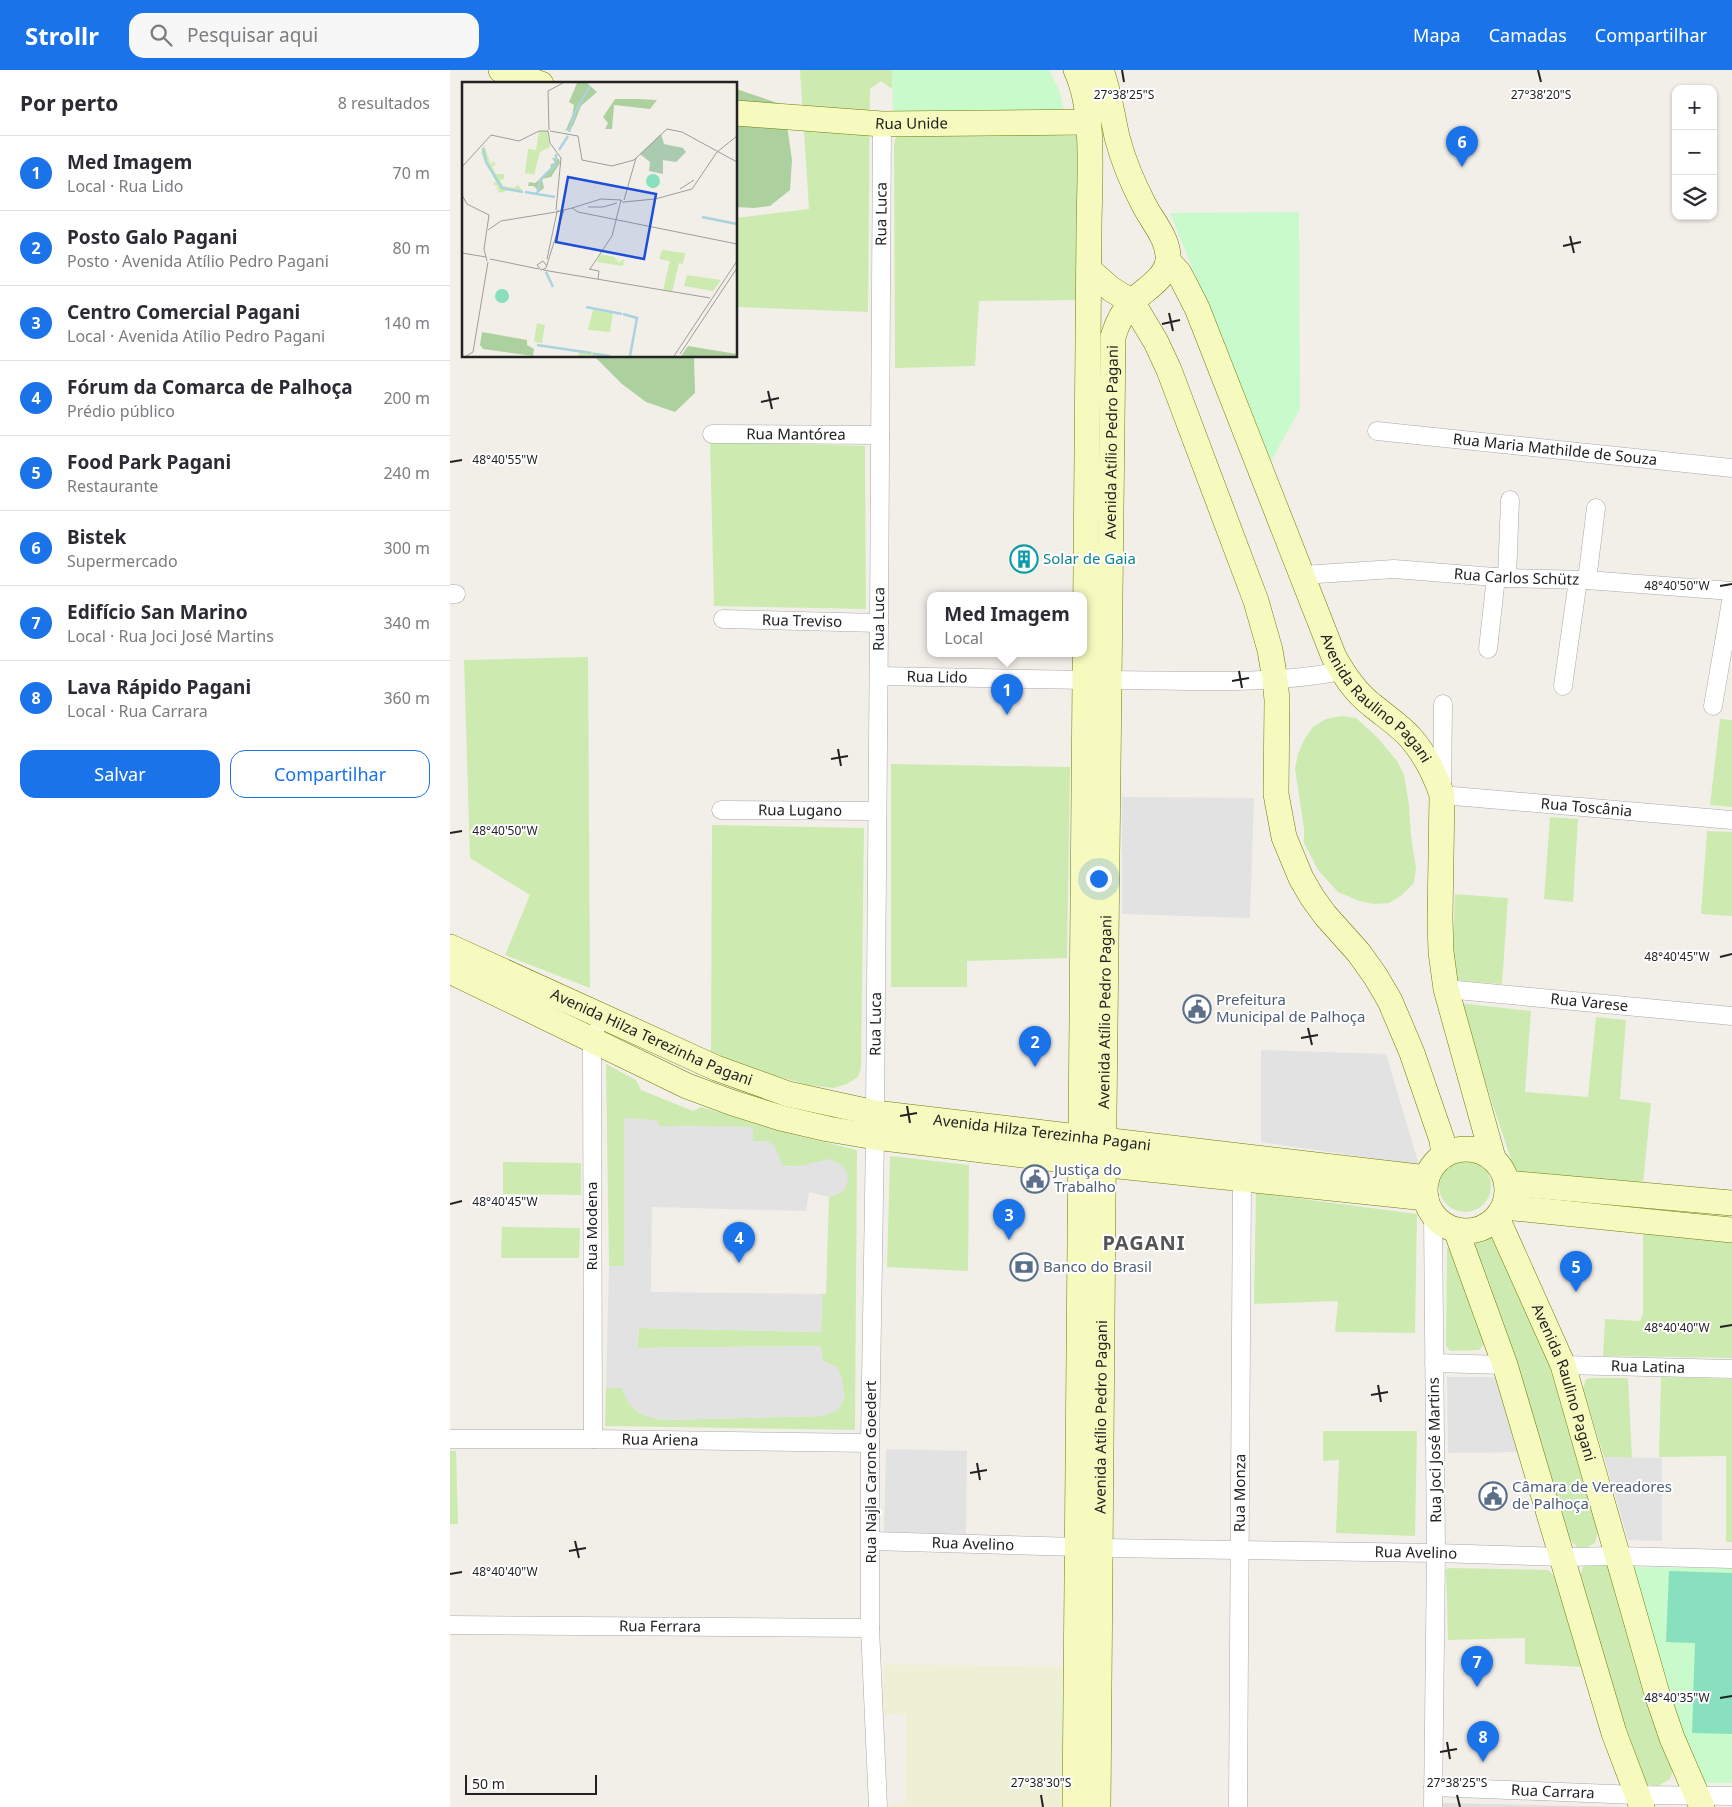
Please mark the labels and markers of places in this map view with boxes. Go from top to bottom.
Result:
pin: 6 [1446,126,1478,167]
building icon: Solar de Gaia [1009,544,1039,574]
place label: Solar de Gaia [1043,548,1136,568]
pin: 1 [991,674,1023,715]
place label: Prefeitura Municipal de Palhoça [1216,989,1365,1026]
public building icon: Prefeitura Municipal de Palhoça [1182,994,1212,1024]
pin: 2 [1019,1026,1051,1067]
place label: Justiça do Trabalho [1052,1159,1122,1196]
public building icon: Justiça do Trabalho [1020,1164,1050,1194]
pin: 3 [993,1199,1025,1240]
pin: 4 [723,1222,755,1263]
pin: 5 [1560,1251,1592,1292]
bank icon: Banco do Brasil [1009,1252,1039,1282]
place label: Banco do Brasil [1043,1256,1152,1276]
place label: Câmara de Vereadores de Palhoça [1512,1476,1672,1513]
public building icon: Câmara de Vereadores de Palhoça [1478,1481,1508,1511]
pin: 7 [1461,1646,1493,1687]
pin: 8 [1467,1721,1499,1762]

